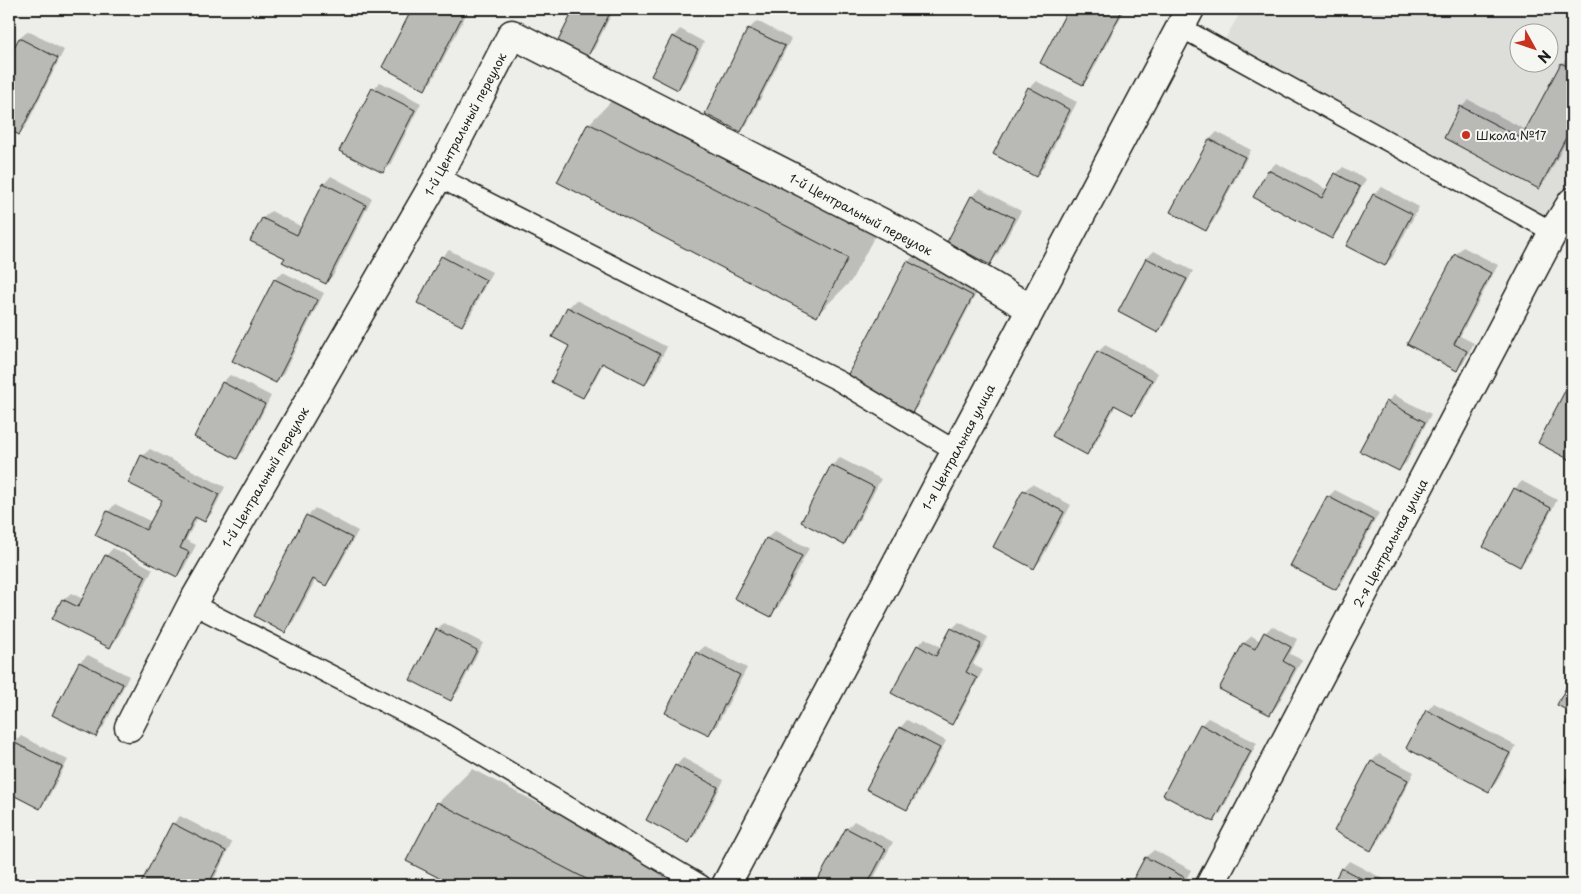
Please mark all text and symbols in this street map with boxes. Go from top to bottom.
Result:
north arrow [1508,22,1558,72]
text: N [1533,46,1556,68]
street label: 1-й Центральный переулок [420,48,511,199]
place label: Школа №17 [1476,126,1547,144]
marker: Школа №17 [1460,129,1472,141]
street label: 1-й Центральный переулок [786,169,937,260]
street label: 1-я Центральная улица [917,380,999,513]
street label: 1-й Центральный переулок [217,403,313,551]
street label: 2-я Центральная улица [1348,475,1432,611]

